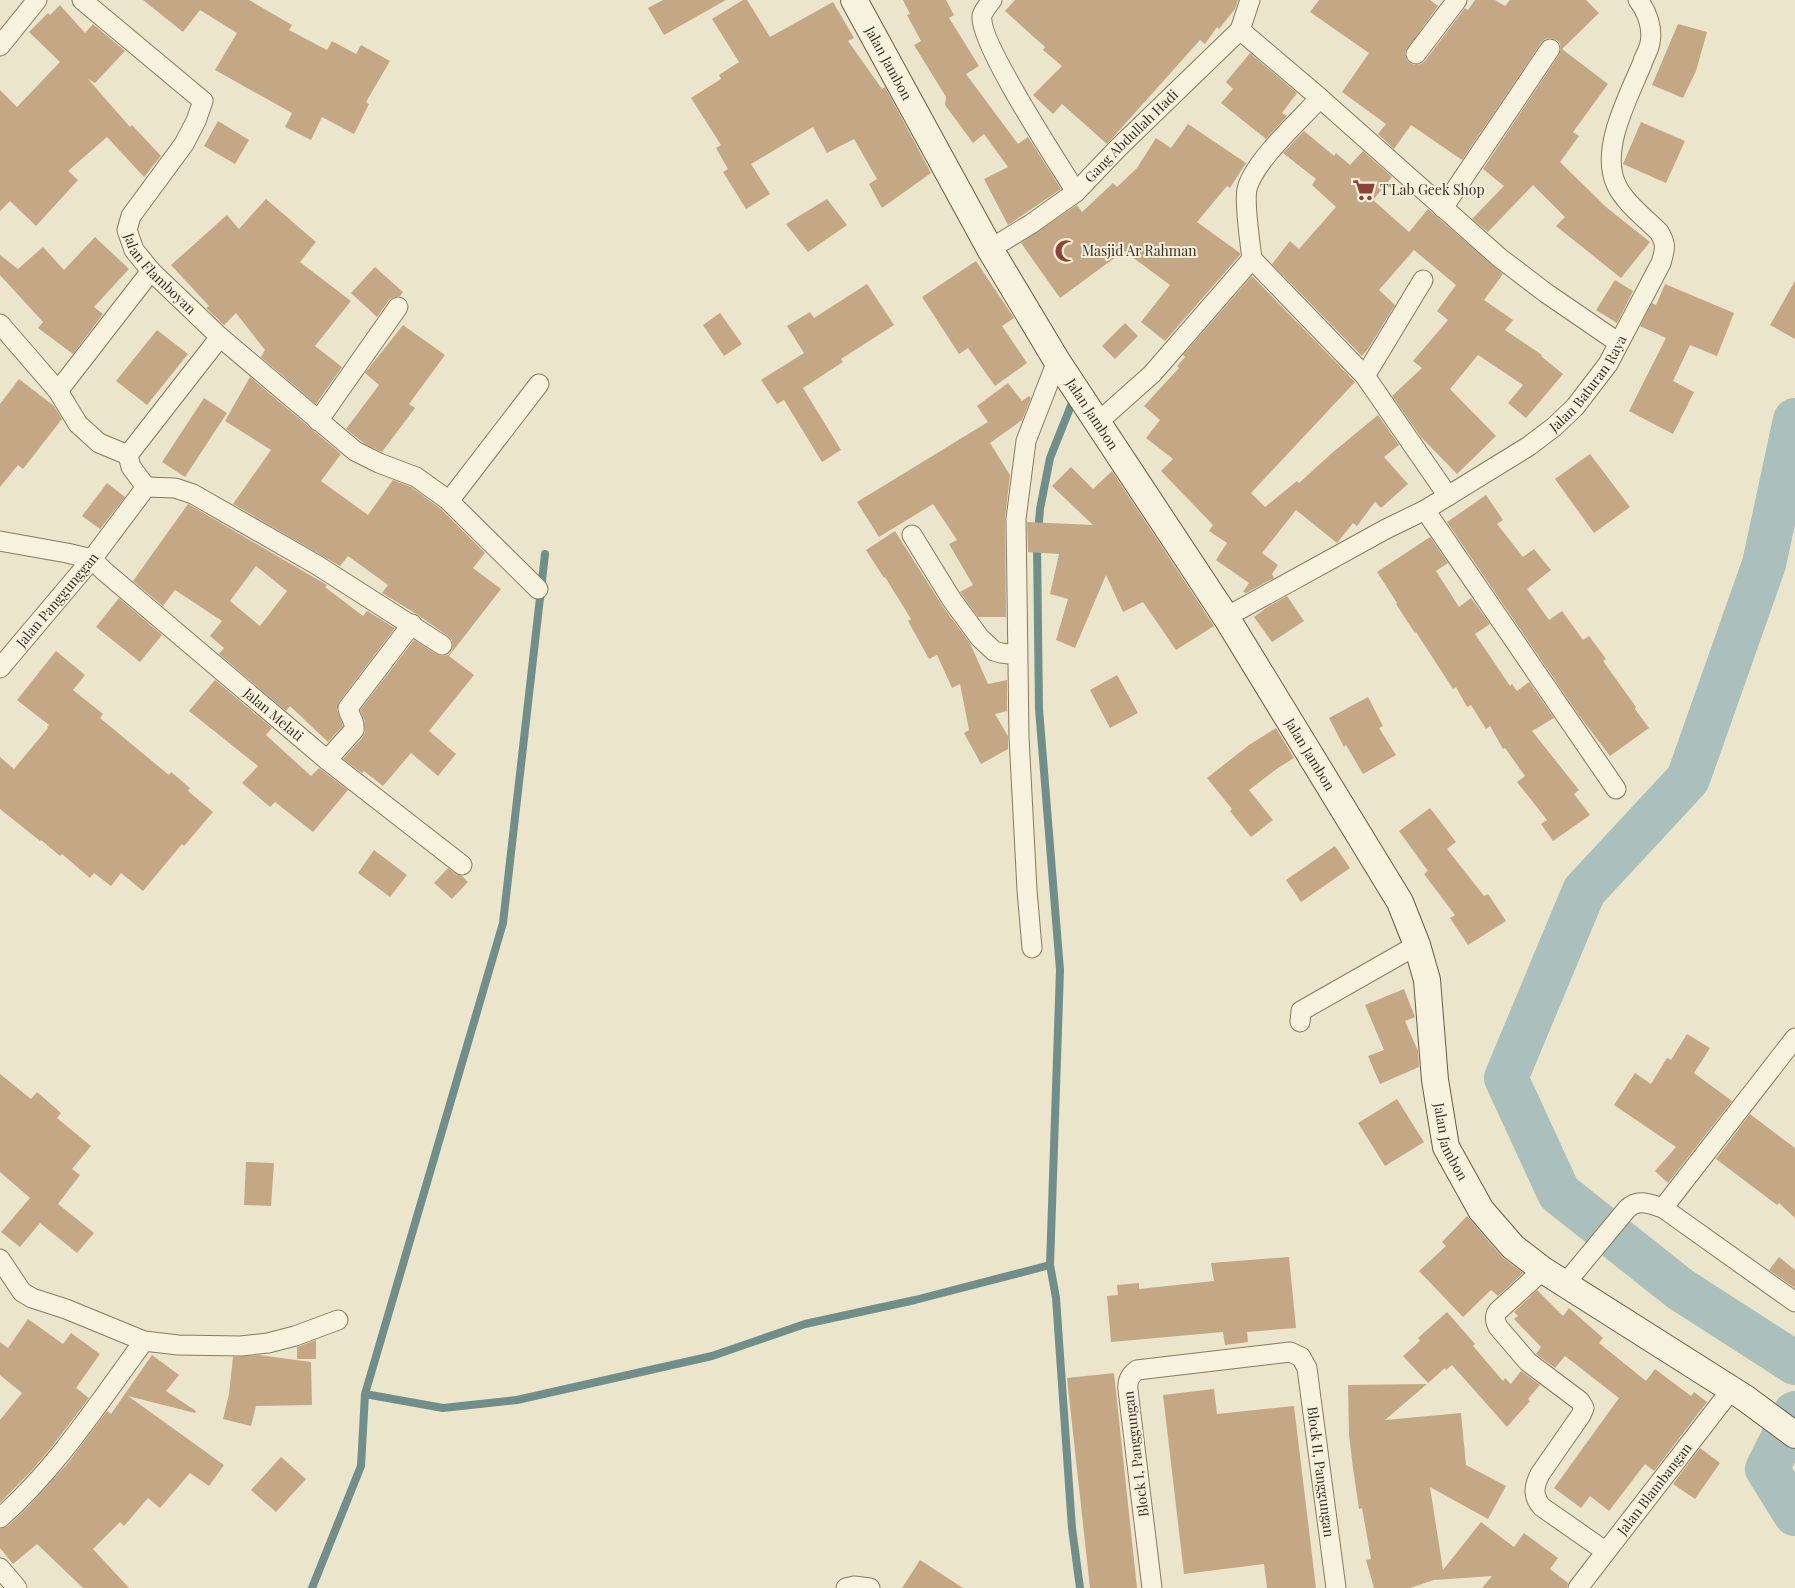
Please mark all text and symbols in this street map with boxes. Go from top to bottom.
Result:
street label: Jalan Jambon [861,22,917,104]
street label: Gang Abdullah Hadi [1080,85,1182,186]
supermarket icon: T'Lab Geek Shop [1351,177,1377,203]
place label: T'Lab Geek Shop [1380,180,1485,199]
street label: Jalan Flamboyan [119,229,201,319]
mosque icon: Masjid Ar Rahman [1053,238,1079,264]
place label: Masjid Ar Rahman [1082,241,1197,260]
street label: Jalan Baturan Raya [1544,332,1631,437]
street label: Jalan Jambon [1062,374,1123,454]
street label: Jalan Panggunggan [11,548,103,652]
street label: Jalan Melati [239,683,308,745]
street label: Jalan Jambon [1280,713,1340,795]
street label: Jalan Jambon [1430,1100,1473,1184]
street label: Block I, Panggungan [1118,1389,1153,1518]
street label: Block II, Panggungan [1303,1405,1339,1539]
street label: Jalan Blambangan [1612,1438,1696,1540]

